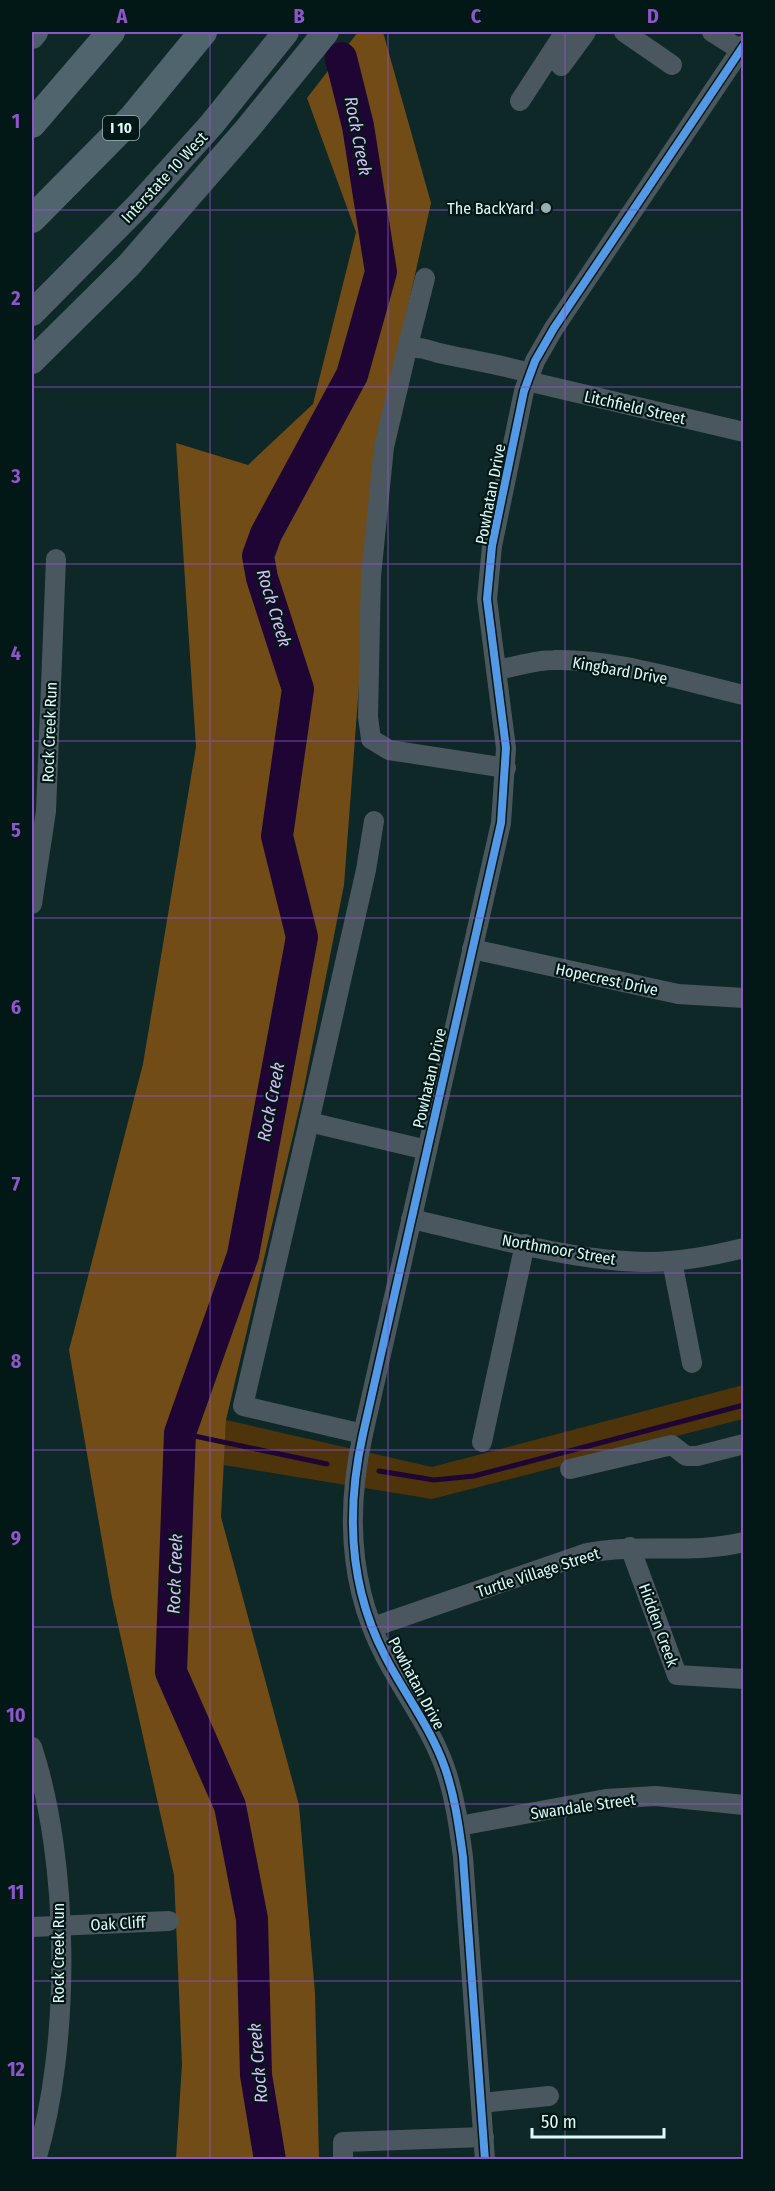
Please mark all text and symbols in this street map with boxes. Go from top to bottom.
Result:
text: A [116,4,129,28]
text: B [293,4,305,28]
text: C [471,4,482,28]
text: D [647,4,659,28]
water label: Rock Creek [340,95,376,178]
text: 1 [12,109,20,133]
road number: I 10 [103,116,139,140]
street label: Interstate 10 West [117,127,212,227]
place label: The BackYard [447,199,534,218]
marker: The BackYard [539,201,553,215]
text: 2 [10,286,21,310]
street label: Litchfield Street [582,387,688,429]
street label: Powhatan Drive [471,442,510,546]
text: 3 [10,464,21,488]
water label: Rock Creek [252,566,296,650]
text: 4 [11,641,21,665]
street label: Kingbard Drive [571,653,669,688]
street label: Rock Creek Run [38,681,61,783]
text: 5 [11,818,21,842]
street label: Hopecrest Drive [554,959,660,1000]
text: 6 [11,995,21,1019]
street label: Powhatan Drive [409,1026,450,1130]
water label: Rock Creek [253,1060,289,1143]
text: 7 [12,1172,21,1196]
street label: Northmoor Street [501,1230,618,1269]
text: 8 [11,1349,22,1373]
text: 9 [11,1526,21,1550]
water label: Rock Creek [163,1533,187,1614]
street label: Turtle Village Street [474,1543,603,1601]
street label: Hidden Creek [635,1581,683,1670]
street label: Powhatan Drive [384,1634,449,1733]
text: 10 [6,1703,26,1727]
street label: Swandale Street [529,1790,638,1823]
text: 11 [8,1880,24,1904]
street label: Rock Creek Run [49,1903,68,2003]
street label: Oak Cliff [90,1913,147,1934]
water label: Rock Creek [244,2022,272,2104]
text: 12 [7,2057,25,2081]
scale bar [532,2101,664,2139]
text: 50 m [541,2111,577,2133]

